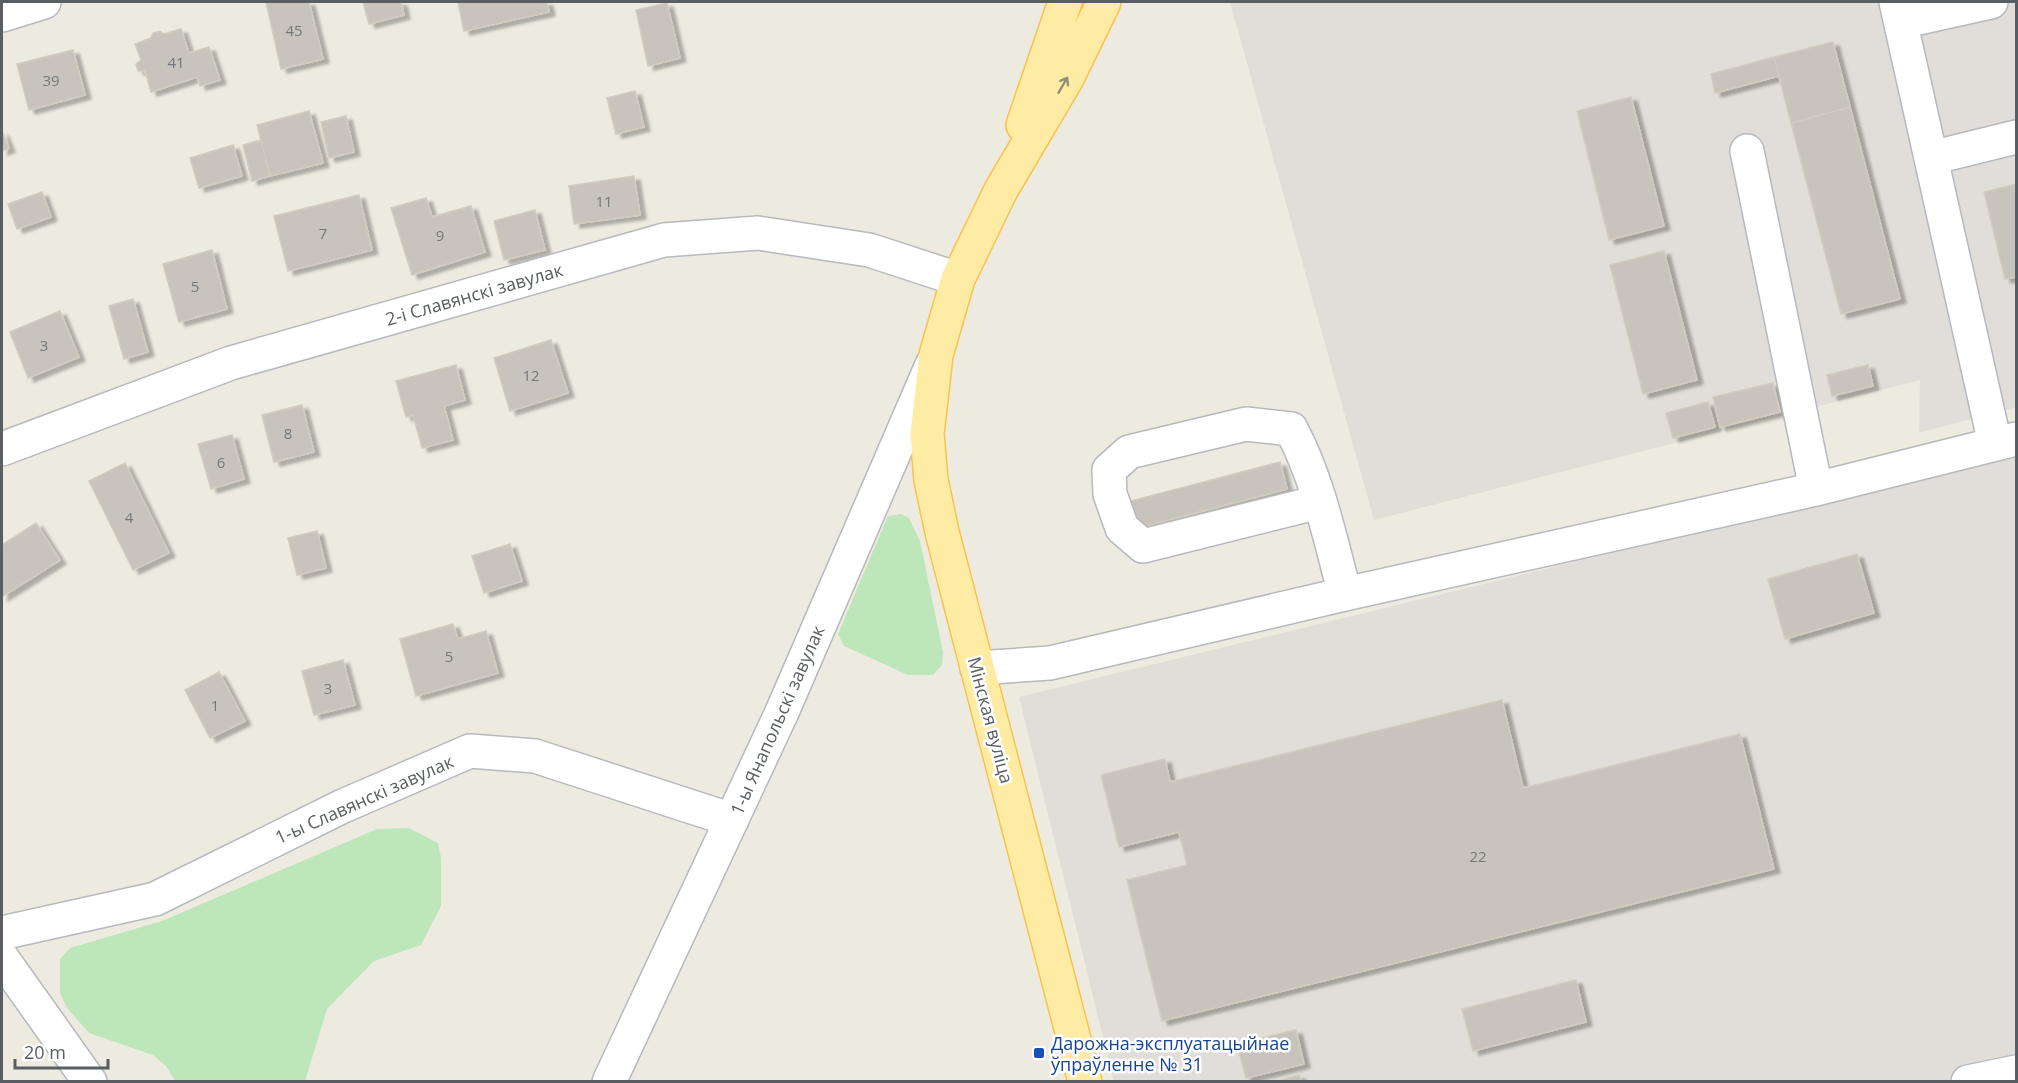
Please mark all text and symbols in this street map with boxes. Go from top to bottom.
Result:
house number: 45 [285,20,303,40]
house number: 41 [167,52,185,72]
house number: 39 [42,70,60,90]
one-way arrow [1057,77,1069,94]
house number: 11 [595,191,613,211]
house number: 7 [319,223,327,243]
house number: 9 [436,225,444,245]
street label: 2-і Славянскі завулак [383,257,566,331]
house number: 5 [191,276,199,296]
house number: 3 [40,335,48,355]
house number: 12 [522,365,540,385]
house number: 8 [284,423,292,443]
house number: 6 [217,452,225,472]
house number: 4 [125,507,134,527]
street label: 1-ы Янапольскі завулак [724,621,830,819]
house number: 5 [445,646,453,666]
street label: Мінская вуліца [963,654,1019,786]
house number: 3 [324,678,332,698]
house number: 1 [211,695,219,715]
street label: 1-ы Славянскі завулак [271,749,458,849]
house number: 22 [1469,846,1487,866]
place label: Дарожна-эксплуатацыйнае ўпраўленне № 31 [1051,1031,1289,1076]
scale bar [15,1032,108,1070]
text: 20 m [24,1040,66,1064]
marker: Дарожна-эксплуатацыйнае ўпраўленне № 31 [1032,1046,1046,1060]

